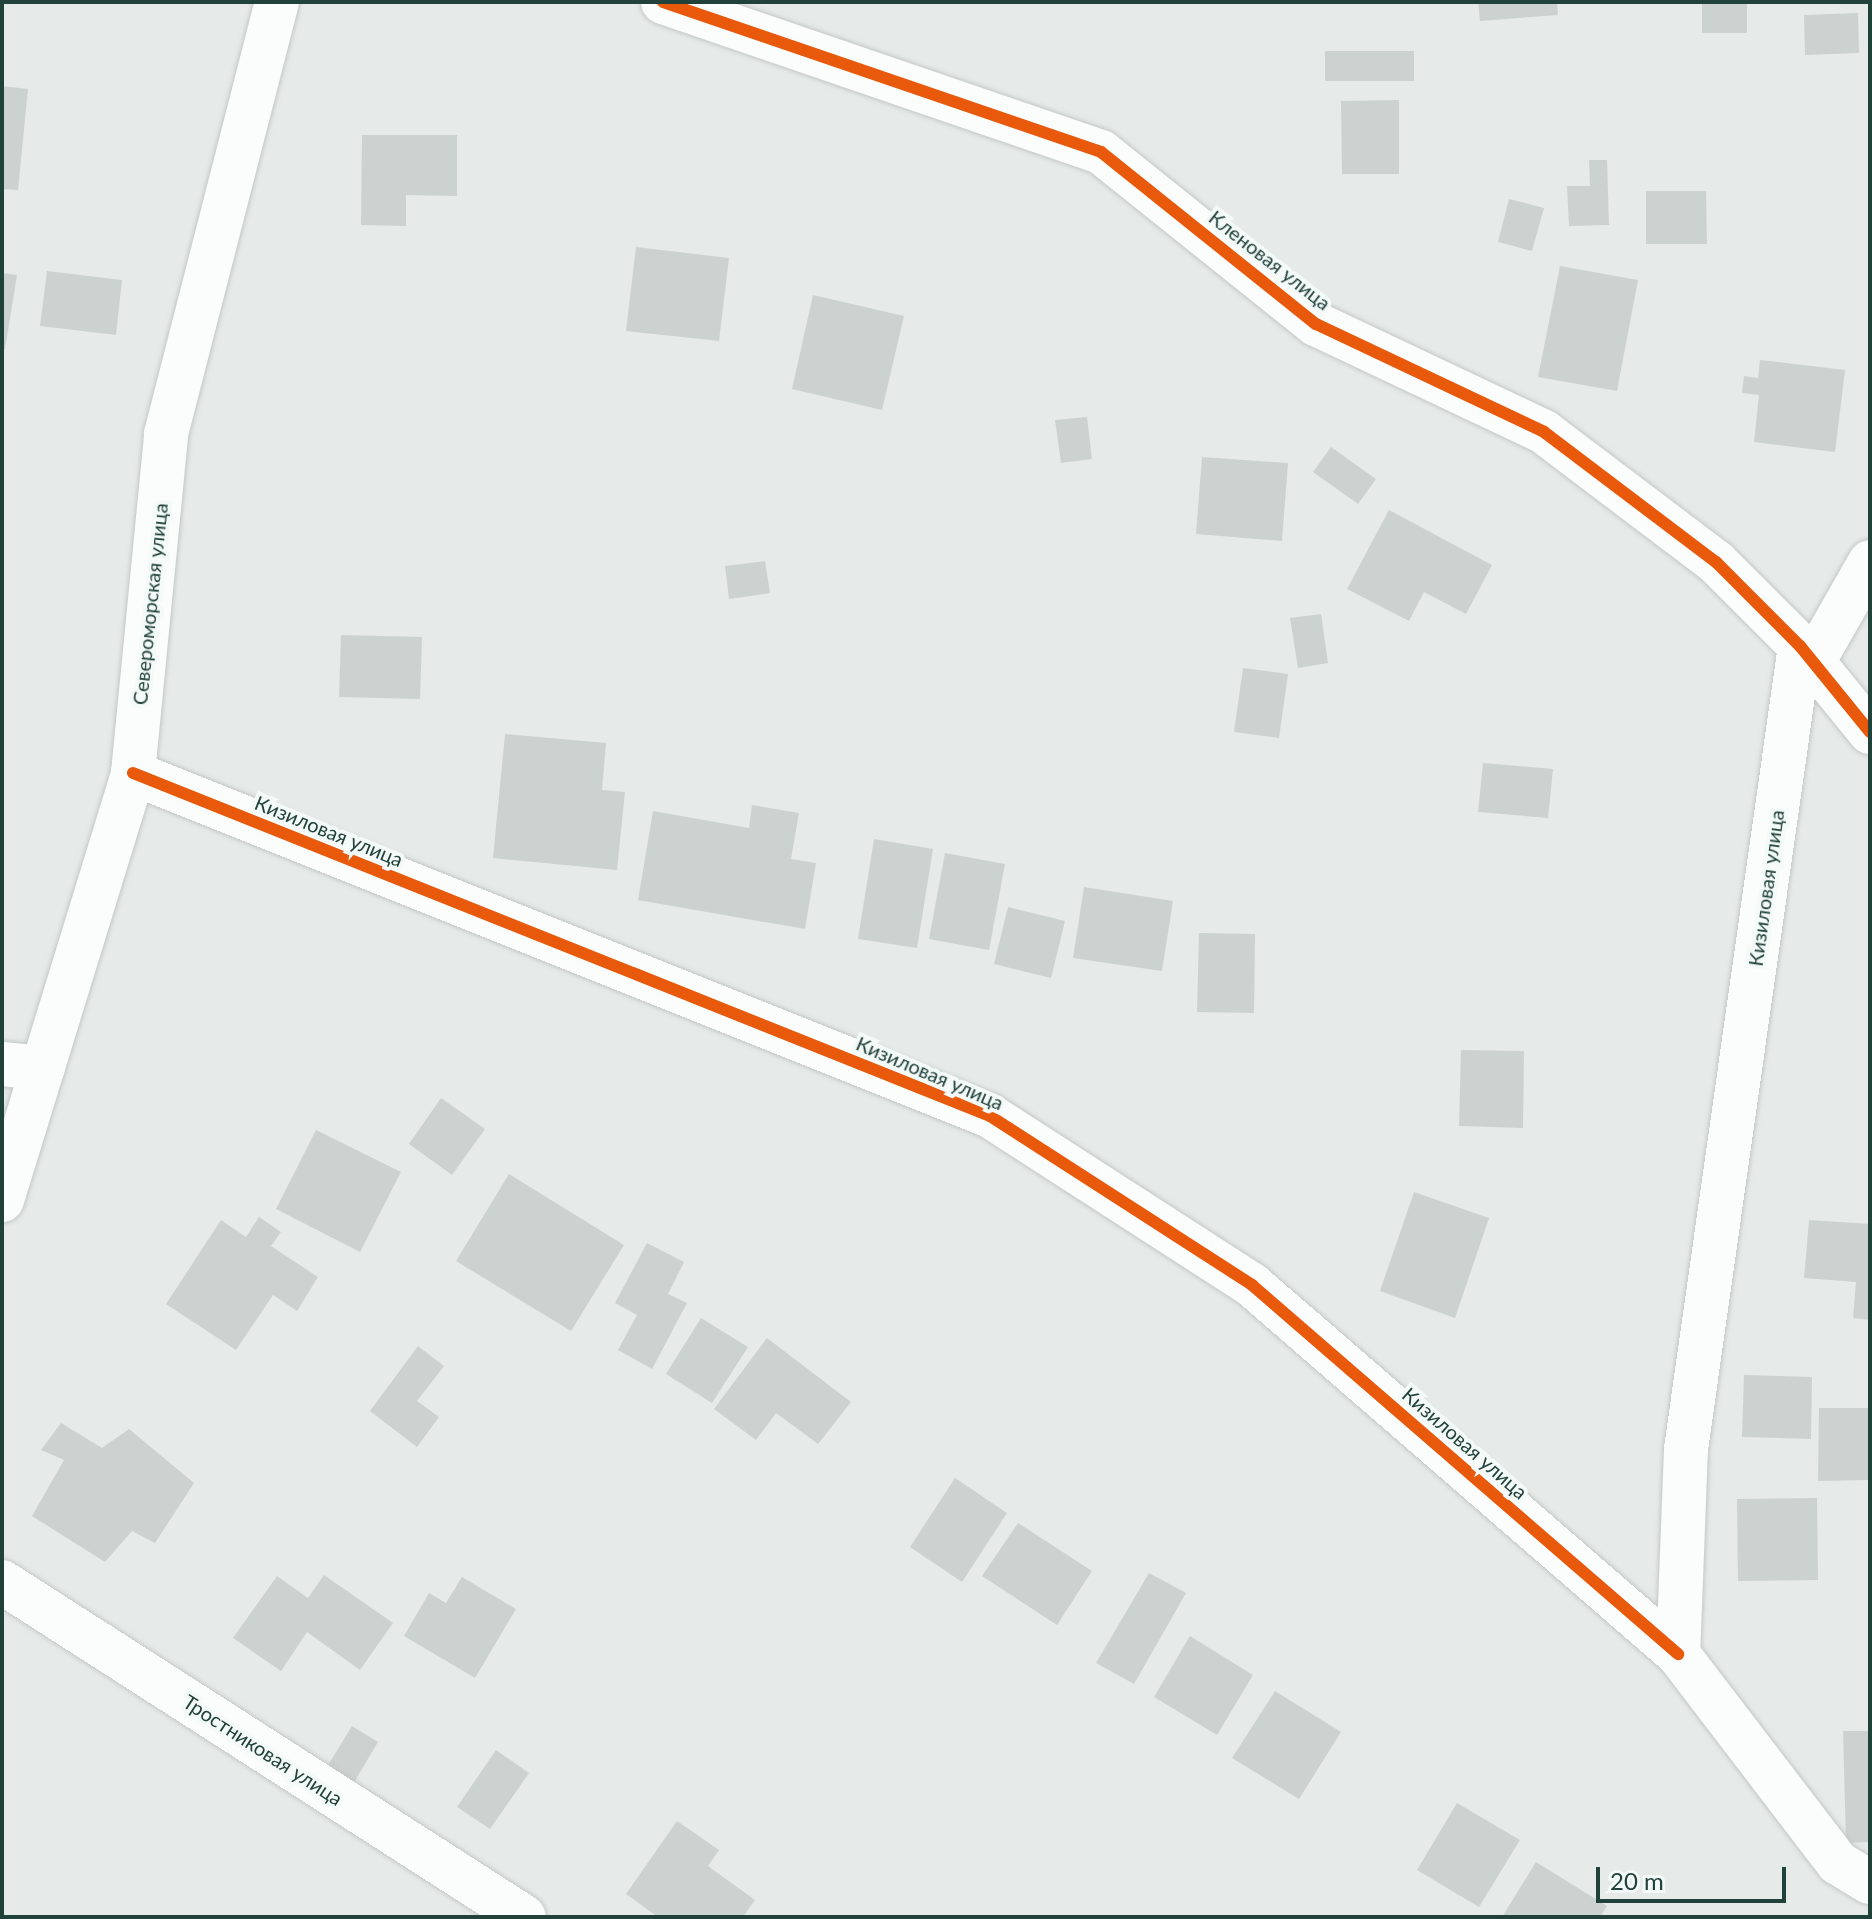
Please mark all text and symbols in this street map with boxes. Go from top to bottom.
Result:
street label: Кленовая улица [1204,205,1336,315]
street label: Североморская улица [127,502,173,706]
street label: Кизиловая улица [251,790,407,872]
street label: Кизиловая улица [1743,808,1789,968]
street label: Кизиловая улица [853,1031,1007,1115]
street label: Кизиловая улица [1398,1382,1532,1504]
street label: Тростниковая улица [179,1689,347,1811]
scale bar [1600,1851,1790,1901]
text: 20 m [1610,1866,1664,1895]

